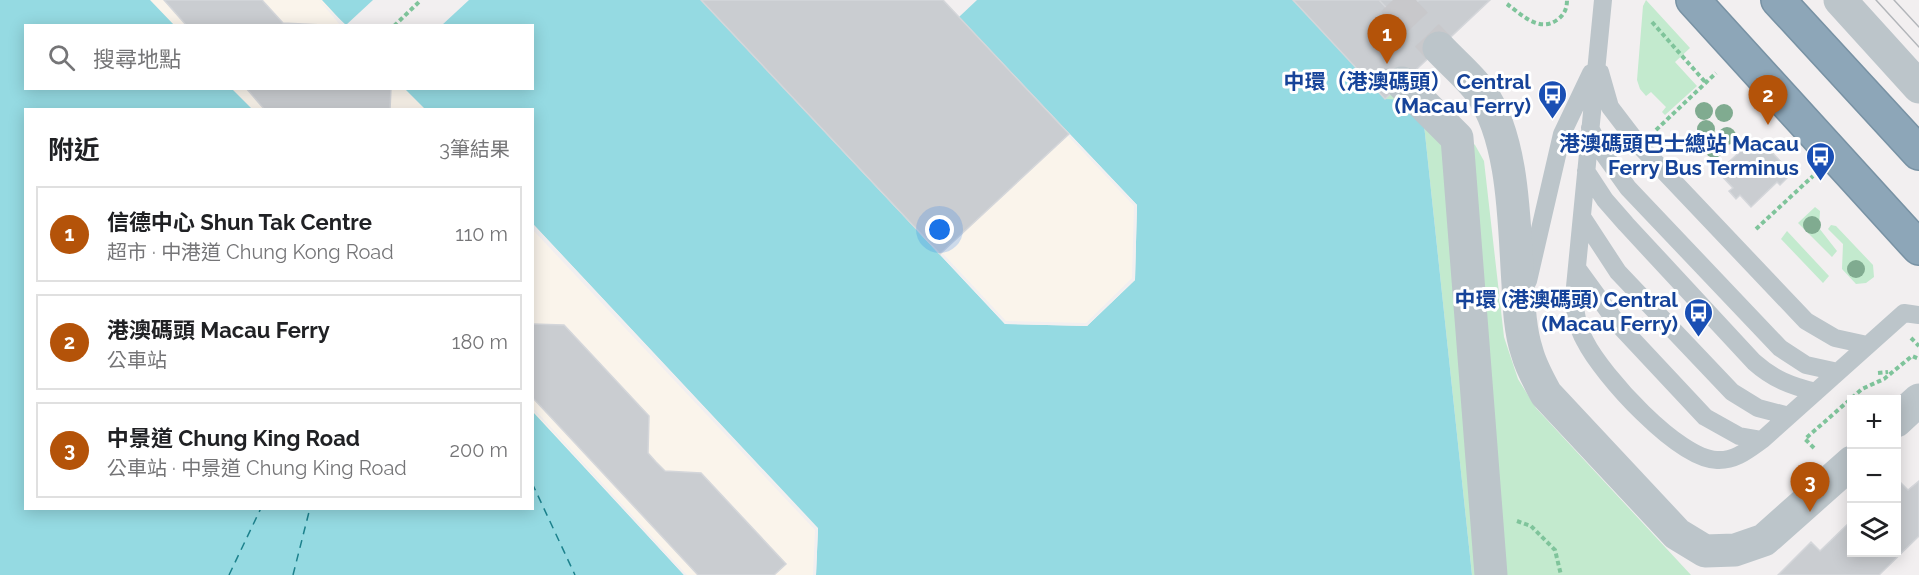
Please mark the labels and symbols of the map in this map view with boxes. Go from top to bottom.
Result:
pin: 1 [1368,14,1406,64]
place label: 中環（港澳碼頭） Central (Macau Ferry) [1284,69,1531,118]
pin: 2 [1748,76,1788,125]
bus stop icon: 中環（港澳碼頭） Central (Macau Ferry) [1536,78,1568,120]
place label: 港澳碼頭巴士總站 Macau Ferry Bus Terminus [1559,131,1799,180]
bus stop icon: 港澳碼頭巴士總站 Macau Ferry Bus Terminus [1804,140,1836,182]
your location [925,215,954,244]
place label: 中環 (港澳碼頭) Central (Macau Ferry) [1455,287,1678,336]
bus stop icon: 中環 (港澳碼頭) Central (Macau Ferry) [1683,296,1715,338]
pin: 3 [1790,462,1830,512]

